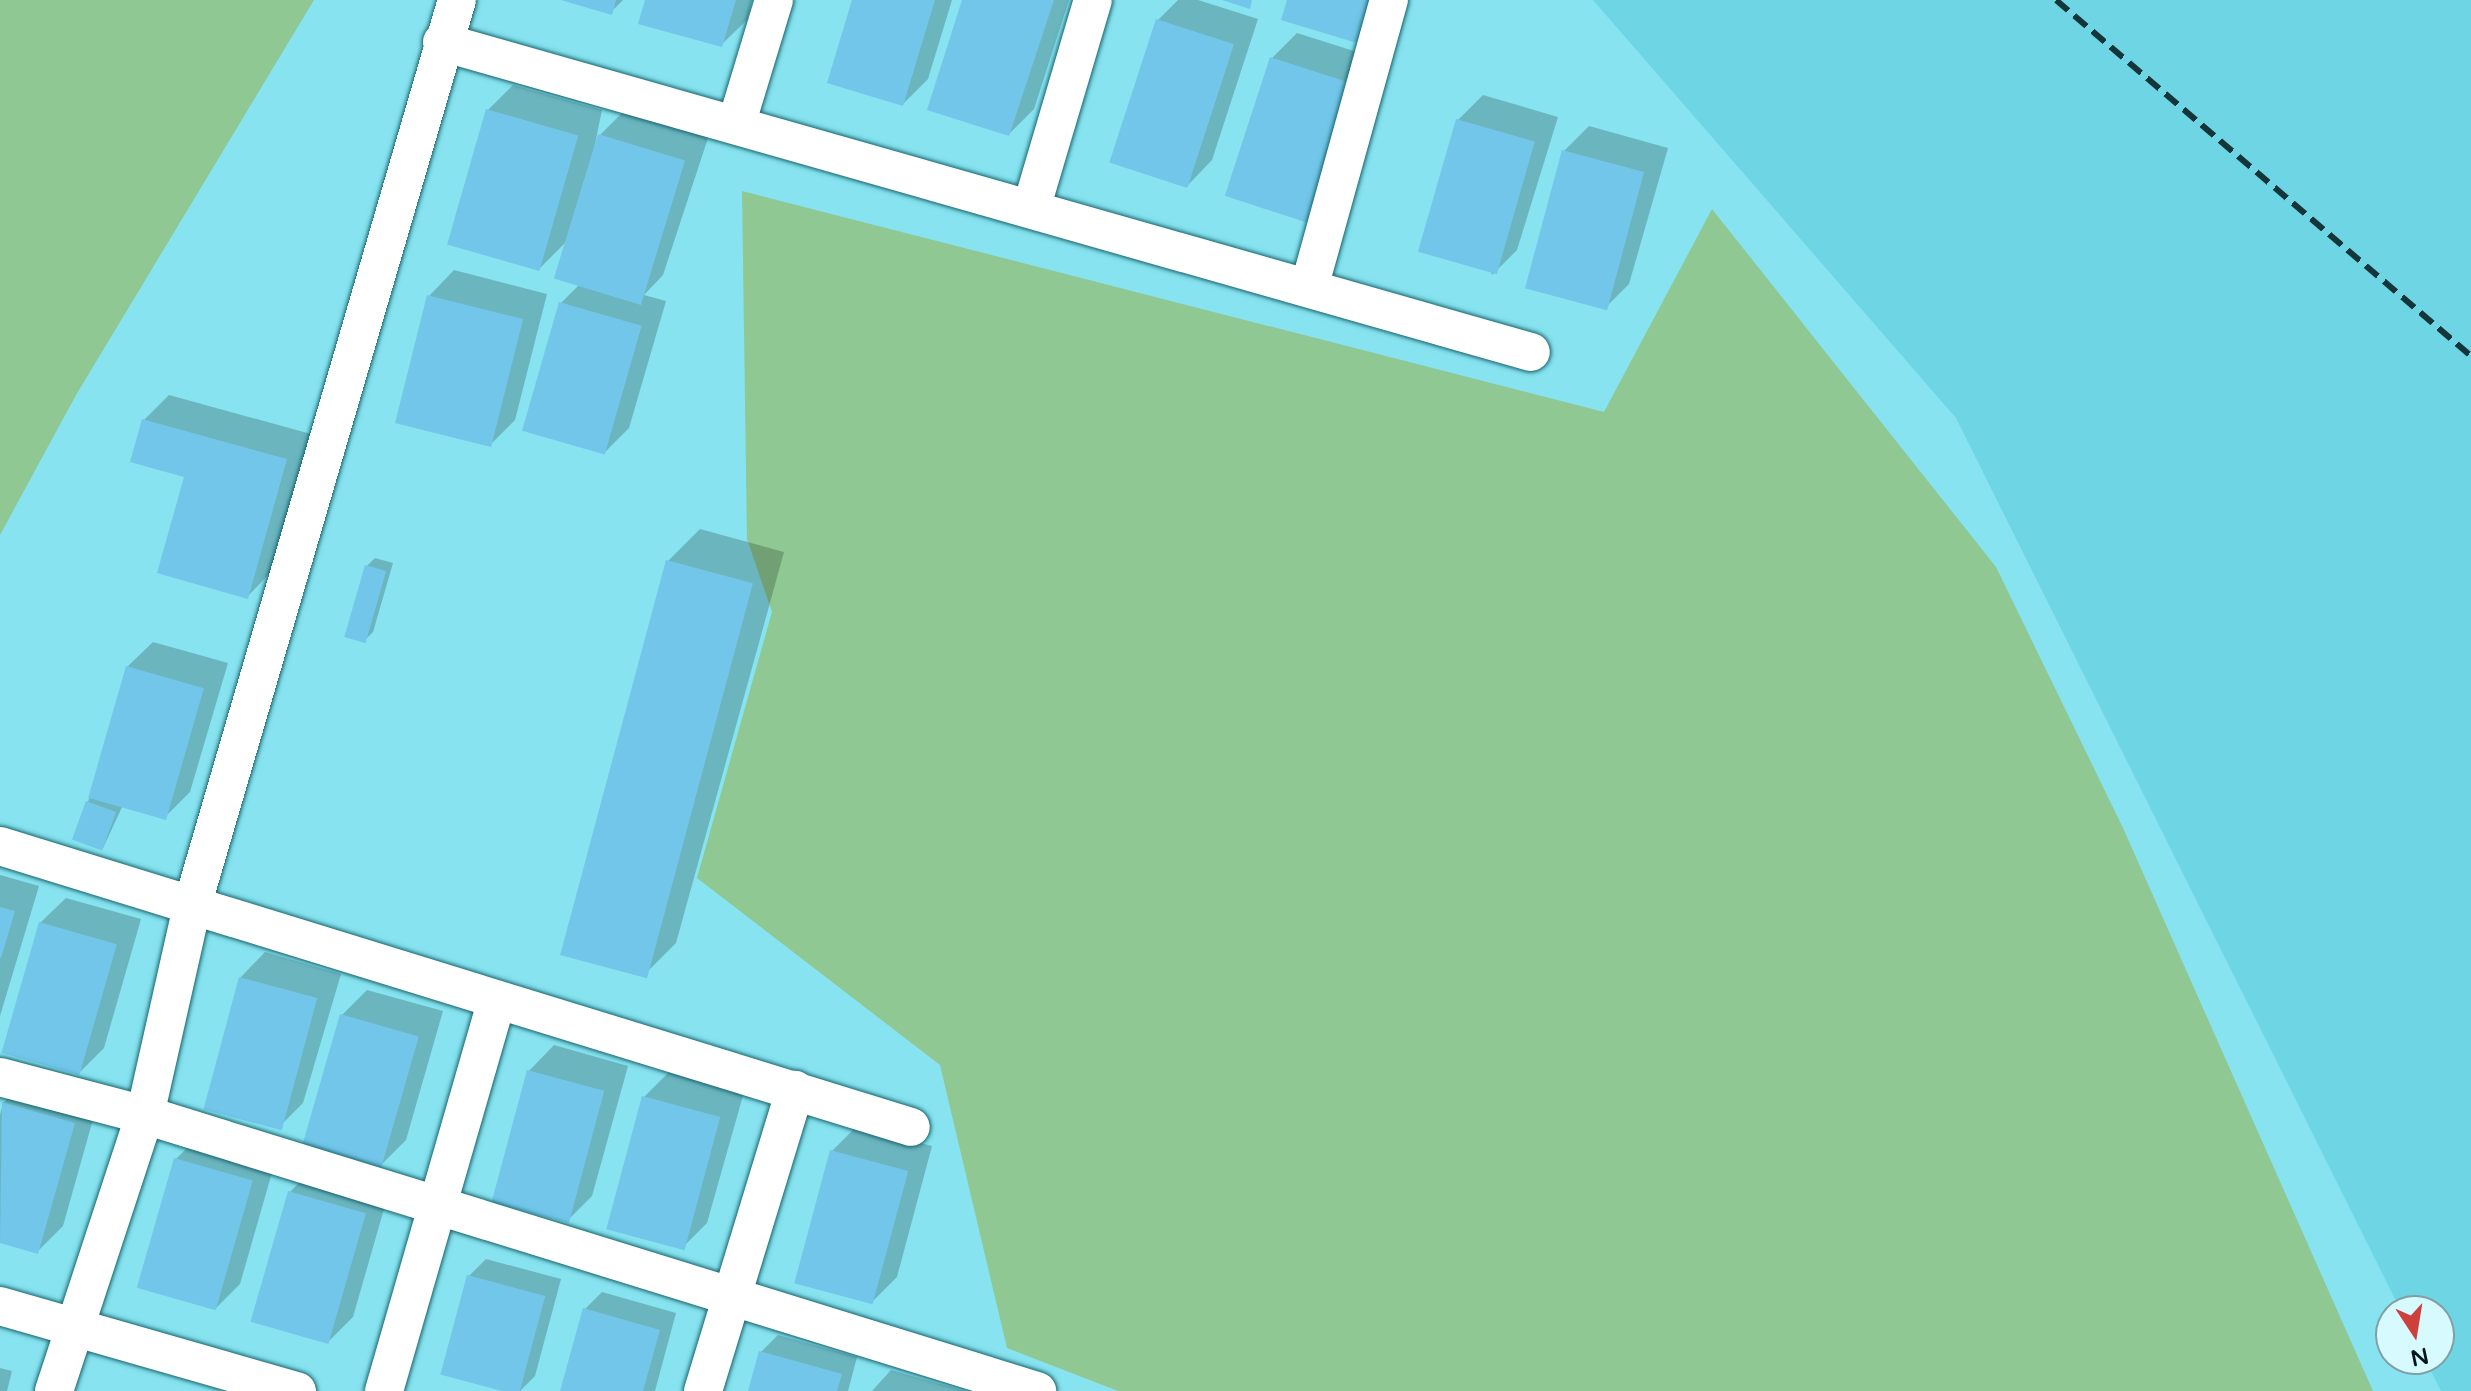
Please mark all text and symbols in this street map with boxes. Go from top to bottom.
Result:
north arrow [2375,1295,2455,1375]
text: N [2408,1342,2431,1371]

